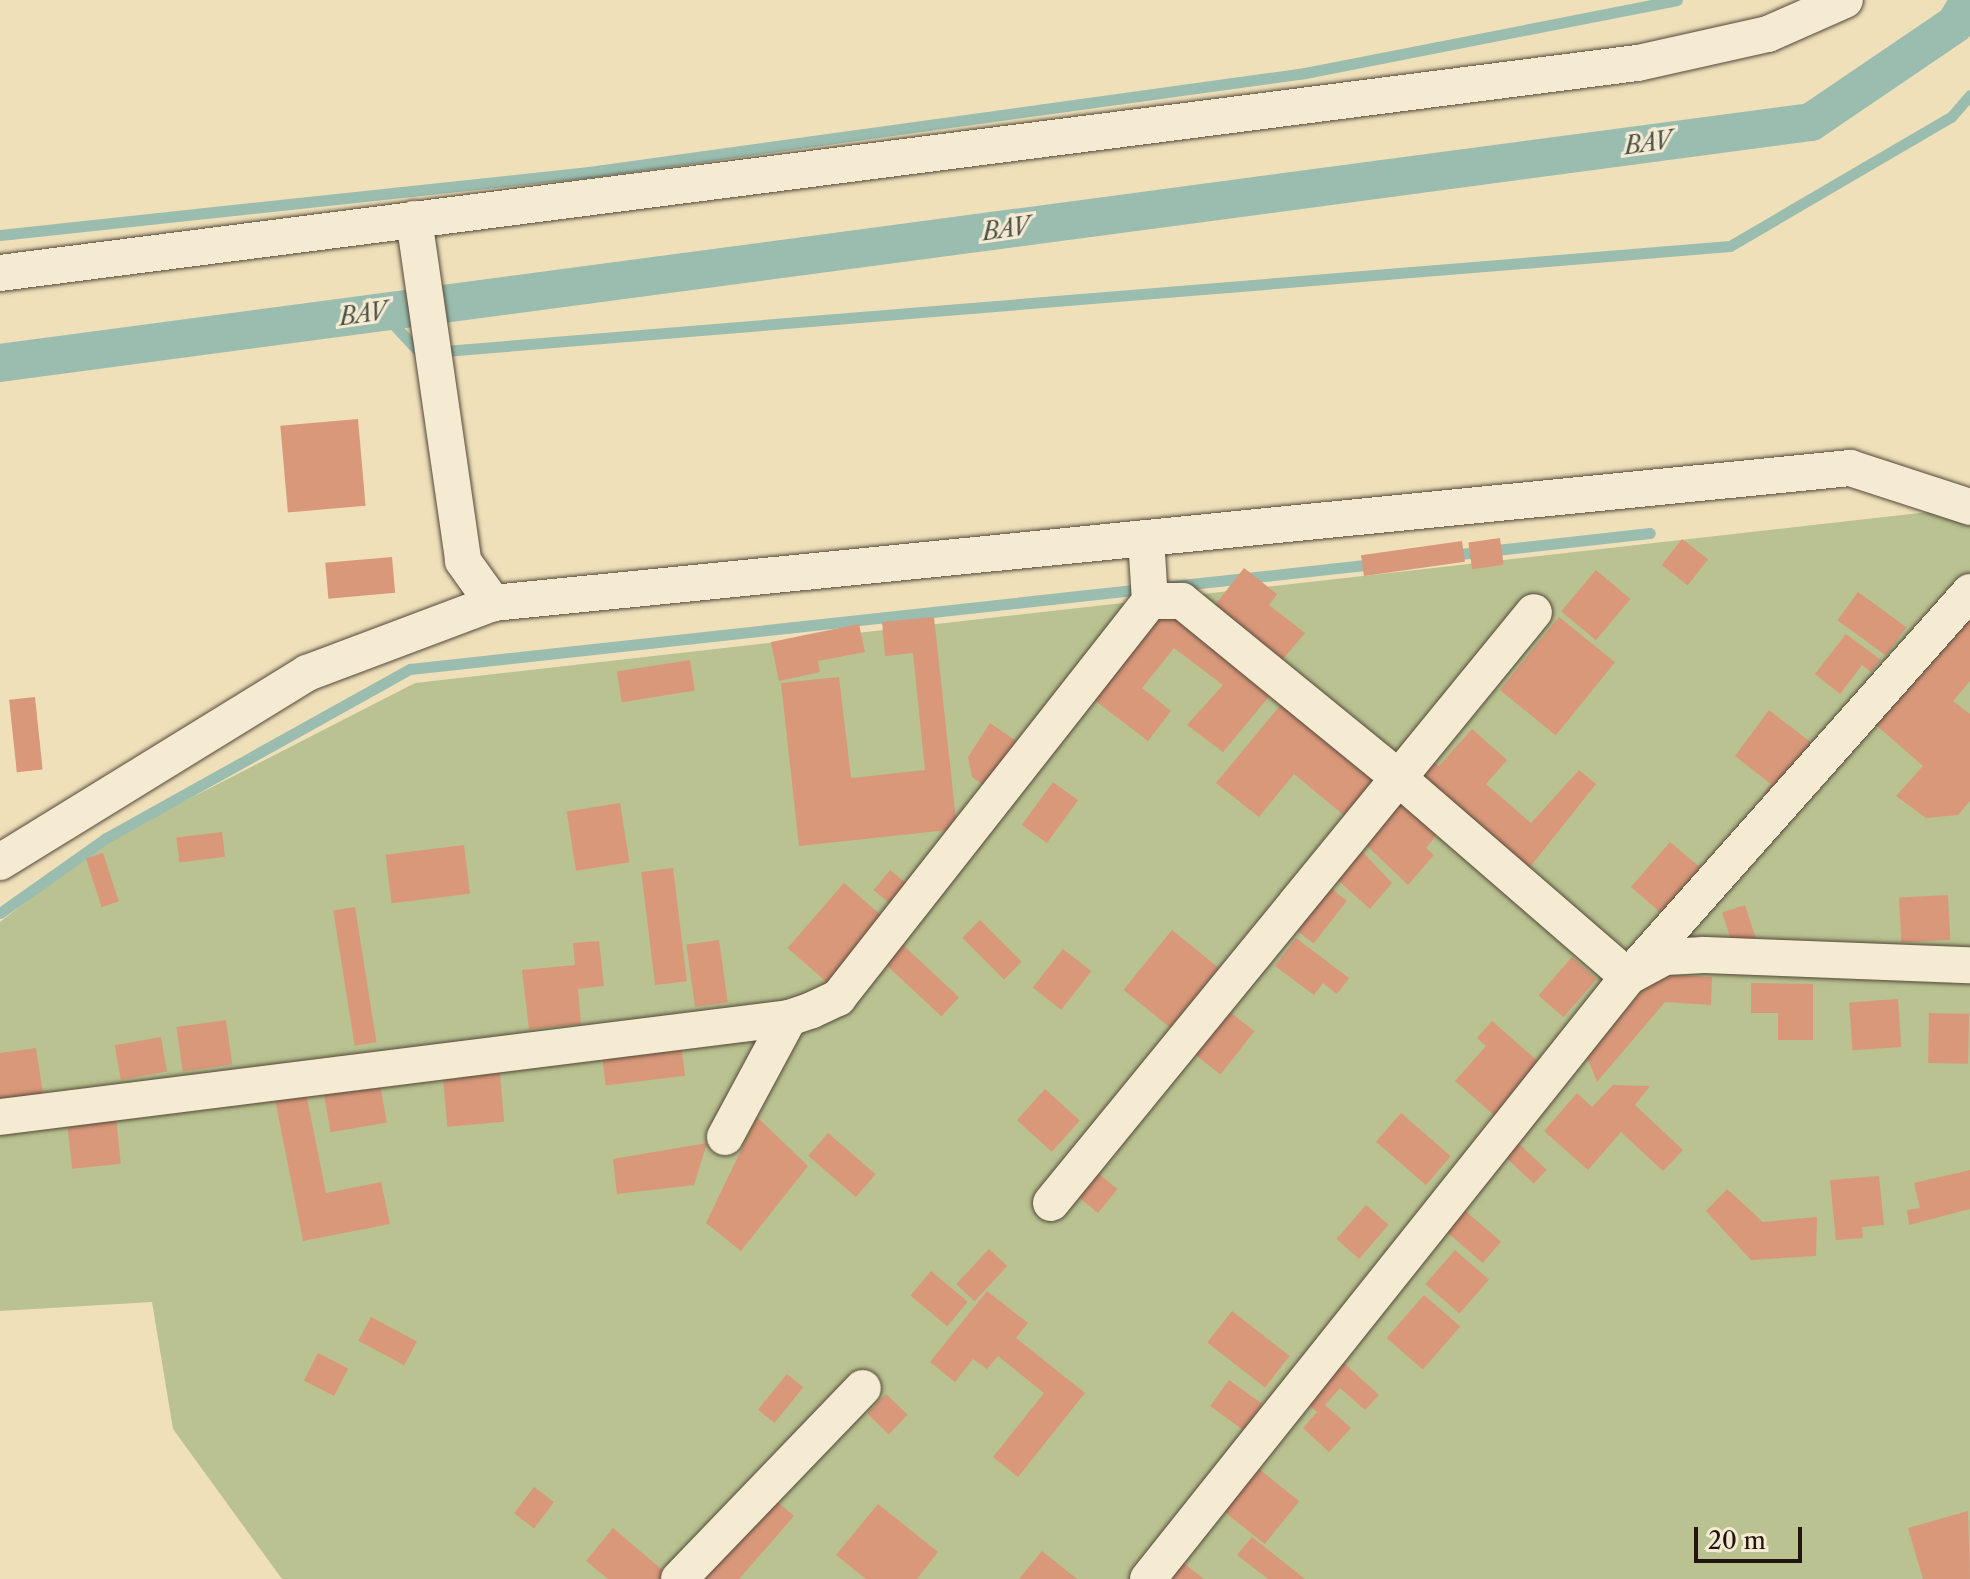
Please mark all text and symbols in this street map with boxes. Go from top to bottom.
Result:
water label: BAV [1622,125,1674,161]
water label: BAV [980,211,1032,247]
water label: BAV [337,296,389,332]
scale bar [1698,1511,1806,1561]
text: 20 m [1708,1526,1766,1555]

